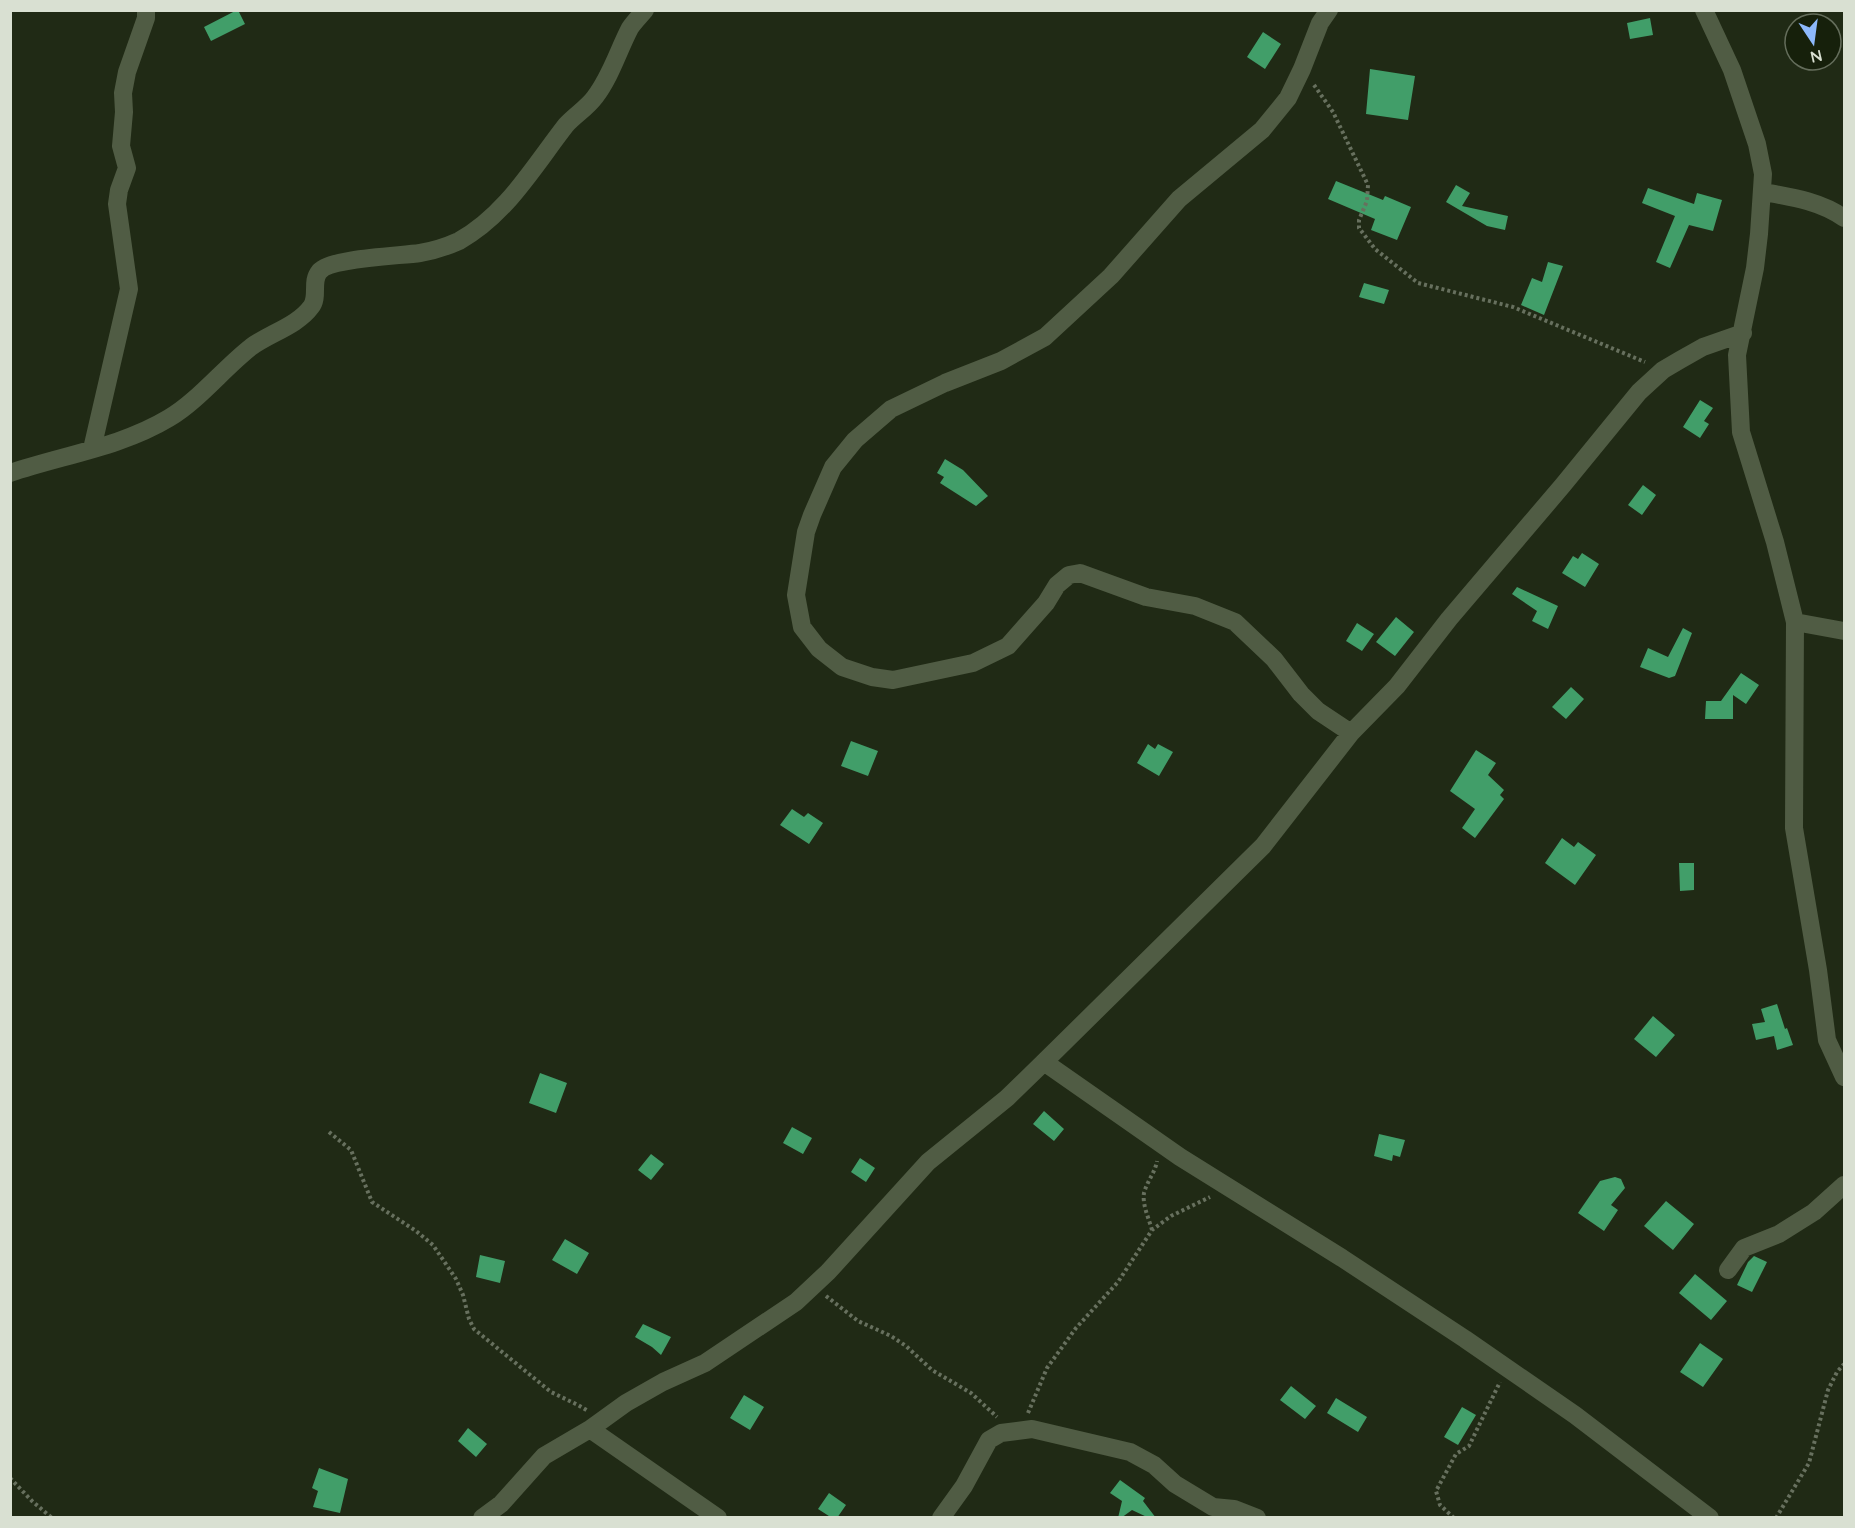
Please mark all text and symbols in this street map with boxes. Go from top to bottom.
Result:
north arrow [1783,12,1843,72]
text: N [1808,46,1824,68]

